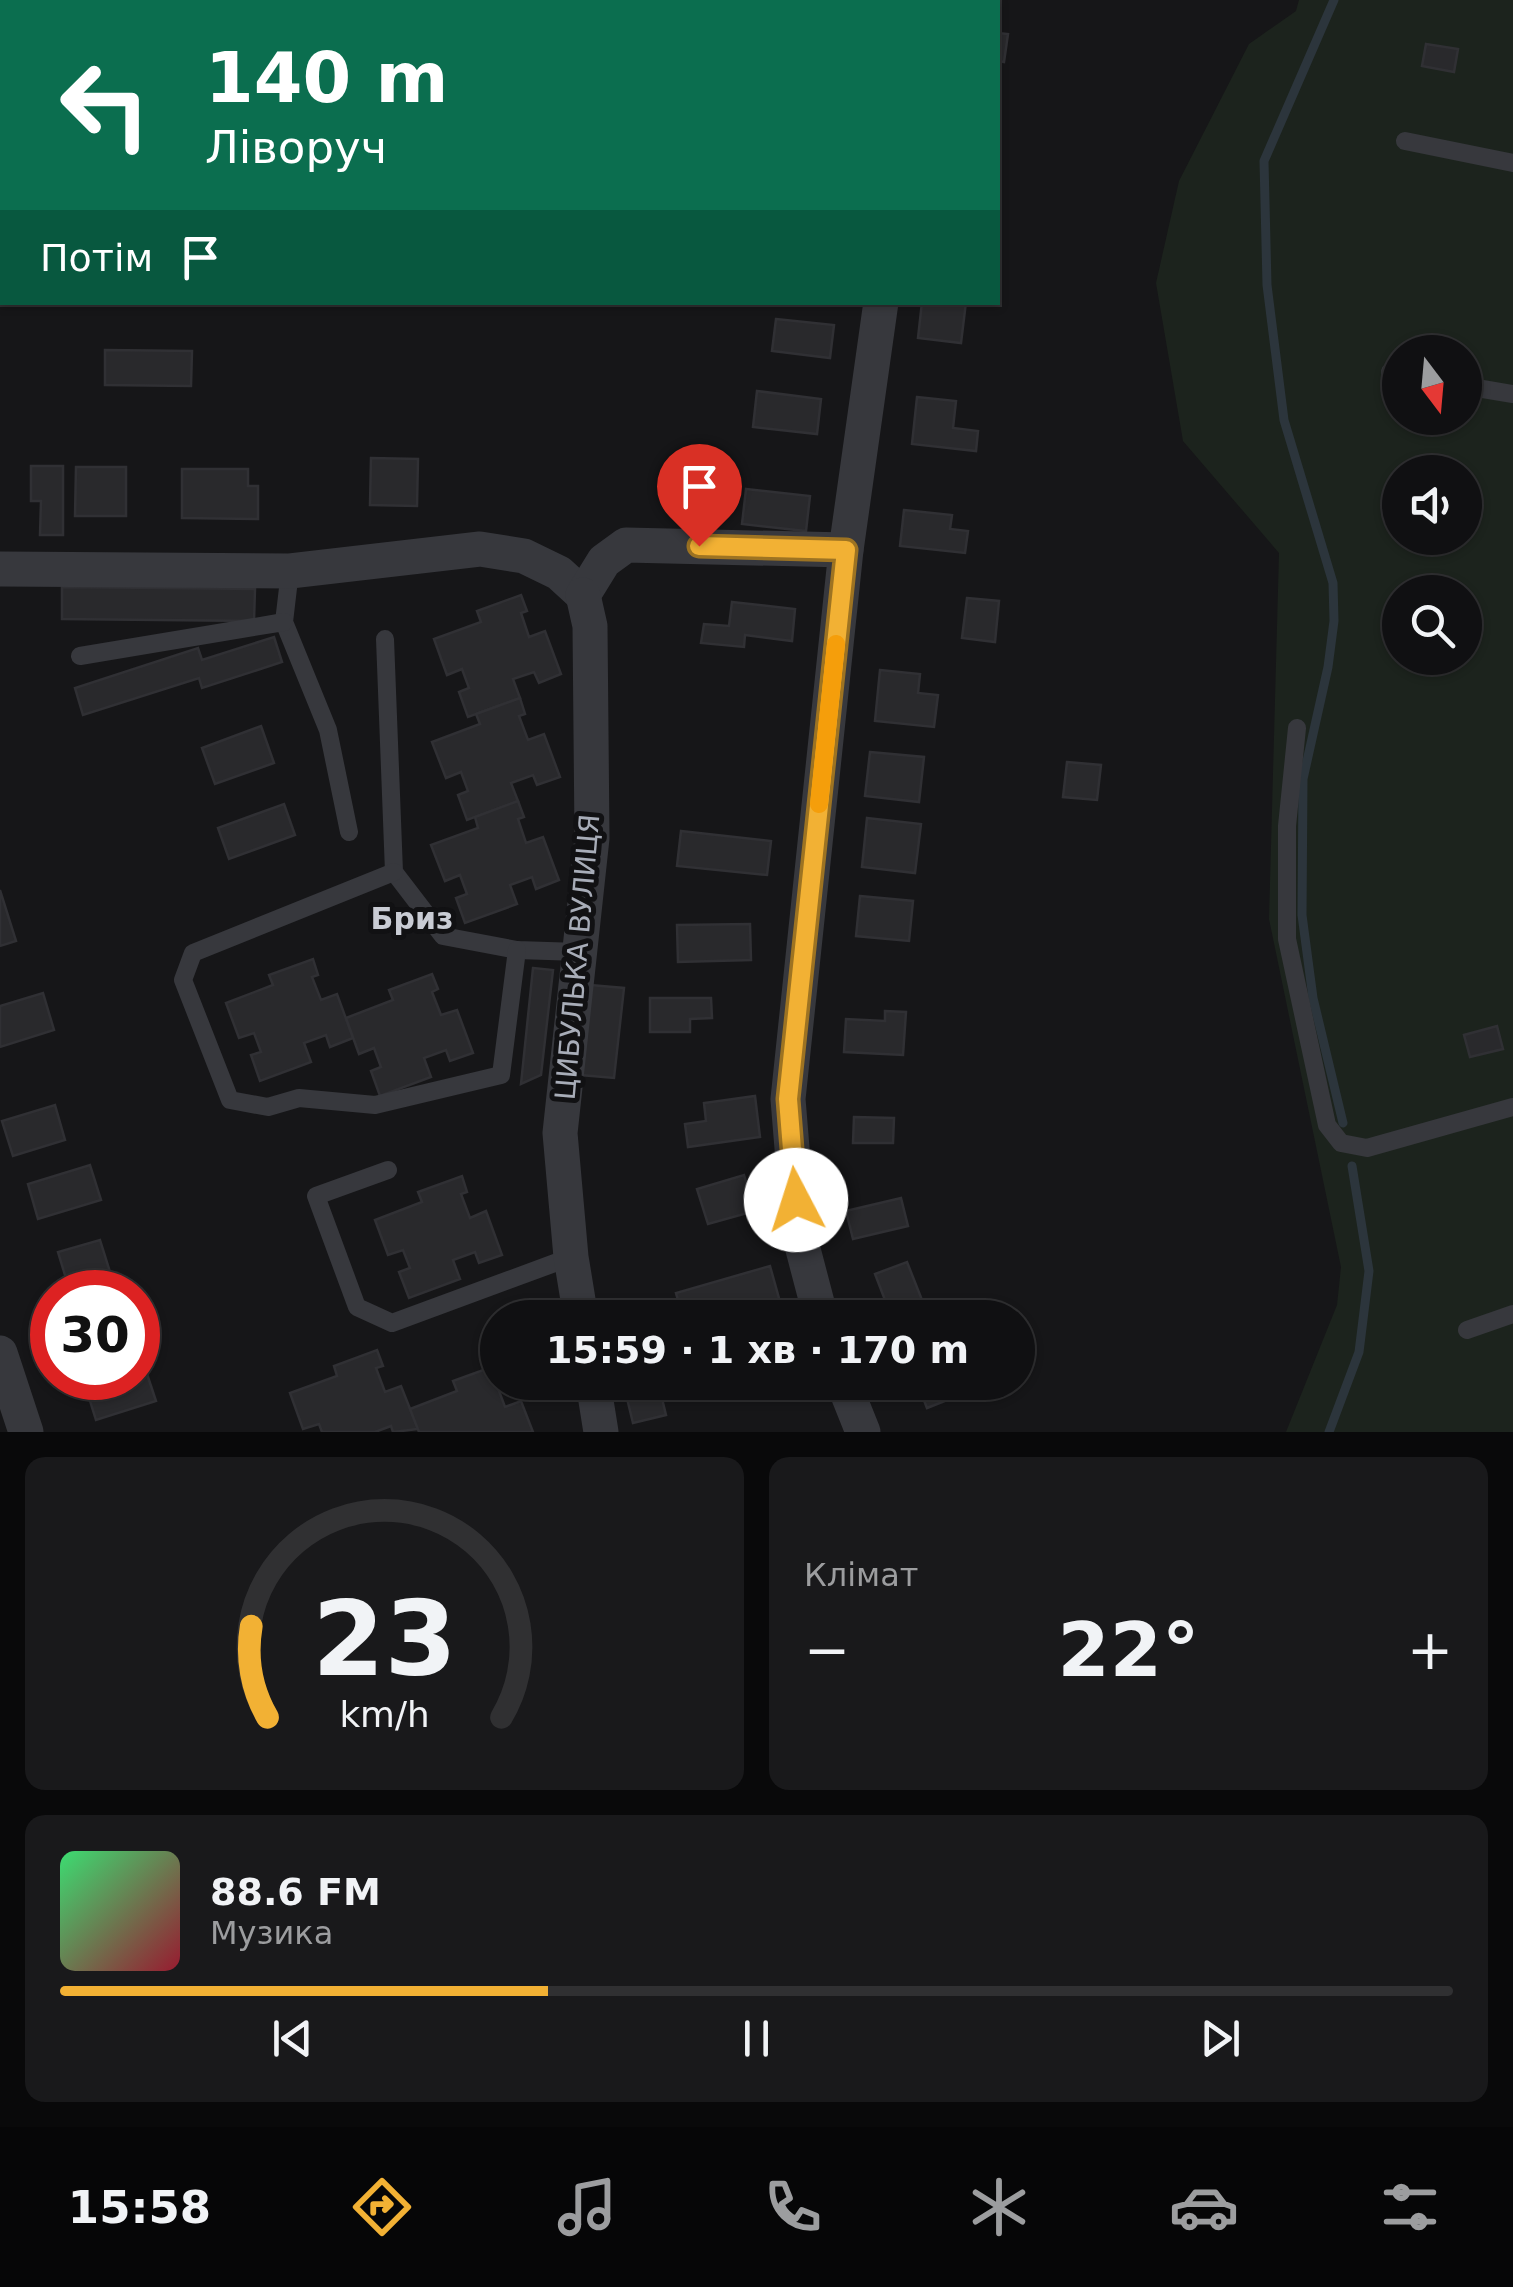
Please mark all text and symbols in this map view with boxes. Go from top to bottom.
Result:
text: 140 m [205,37,448,119]
icon: left [40,40,170,170]
text: Ліворуч [205,121,387,174]
icon: arrive [173,230,228,285]
text: Потім [40,236,153,280]
north arrow [1382,335,1482,435]
map controls [1382,335,1482,675]
pin [657,444,742,547]
button: sound [1382,455,1482,555]
icon: arrive [672,459,727,514]
button: search [1382,575,1482,675]
street label: ЦИБУЛЬКА ВУЛИЦЯ [549,813,606,1101]
district label: Бриз [371,901,453,936]
position arrow [744,1148,848,1252]
speed limit sign: 30 [30,1270,160,1400]
text: 15:59 · 1 хв · 170 m [546,1328,969,1372]
text: Клімат [804,1556,918,1594]
text: 23 [312,1578,457,1700]
text: 22° [1058,1606,1199,1694]
text: − [804,1618,850,1682]
text: + [1407,1618,1453,1682]
text: km/h [339,1694,430,1735]
text: 88.6 FM [210,1870,381,1914]
text: Музика [210,1914,333,1952]
icon: previous [265,2011,320,2066]
icon: pause [729,2011,784,2066]
icon: next [1193,2011,1248,2066]
icon: directions [347,2172,417,2242]
icon: music [552,2172,622,2242]
icon: phone [758,2172,828,2242]
icon: climate [964,2172,1034,2242]
icon: car [1169,2172,1239,2242]
icon: filters [1375,2172,1445,2242]
text: 15:58 [68,2181,211,2234]

